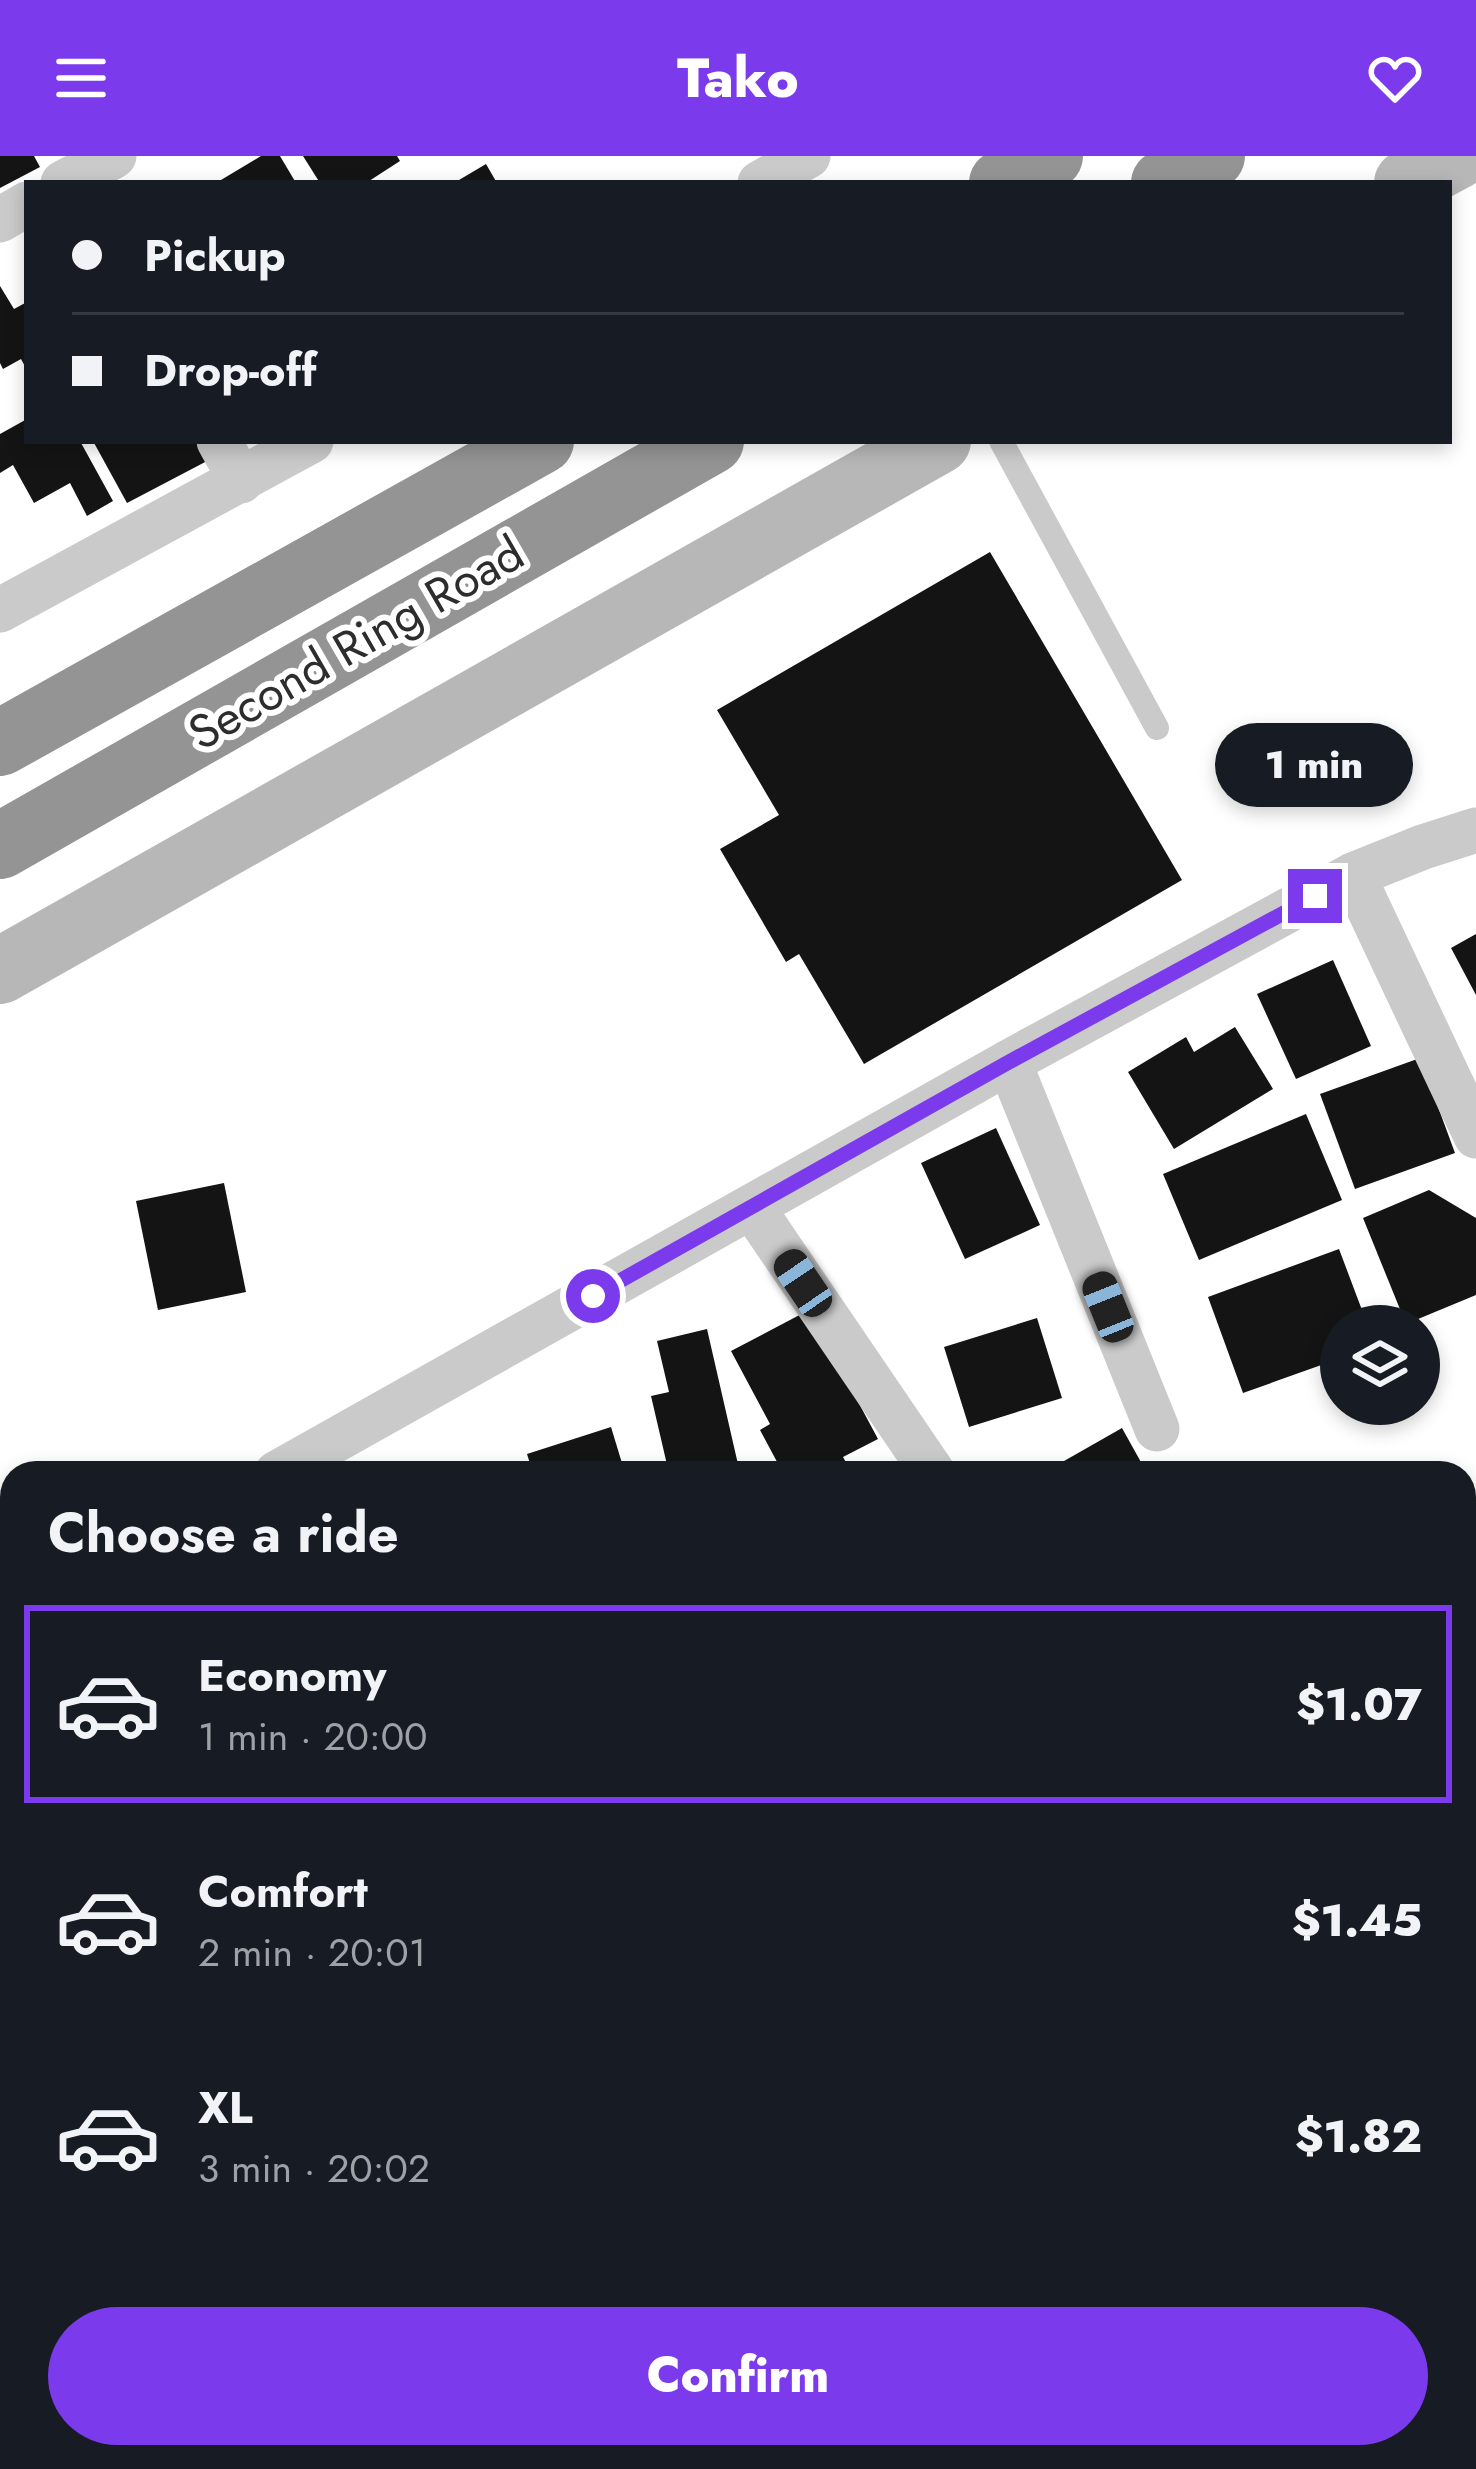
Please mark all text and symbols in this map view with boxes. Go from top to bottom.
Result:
text: Tako [677,39,799,117]
icon: menu [48,45,114,111]
icon: heart [1362,45,1428,111]
text: Pickup [144,223,286,288]
text: Drop-off [144,338,317,403]
street label: Second Ring Road [176,519,536,767]
callout: 1 min [1216,722,1414,806]
text: 1 min [1265,736,1363,793]
route end [1288,869,1342,923]
car [768,1243,838,1323]
car [1078,1267,1138,1347]
route start [566,1269,620,1323]
map controls [1320,1305,1440,1425]
button: layers [1320,1305,1440,1425]
text: Choose a ride [48,1494,399,1572]
text: Economy [198,1643,386,1708]
icon: car [54,1650,162,1758]
text: $1.07 [1296,1672,1422,1737]
text: 1 min · 20:00 [198,1708,427,1765]
text: Comfort [198,1859,368,1924]
icon: car [54,1866,162,1974]
text: $1.45 [1292,1888,1422,1953]
text: 2 min · 20:01 [198,1924,426,1981]
text: XL [198,2075,253,2140]
icon: car [54,2082,162,2190]
text: $1.82 [1295,2104,1422,2169]
text: 3 min · 20:02 [198,2140,430,2197]
button: Confirm [48,2307,1428,2445]

